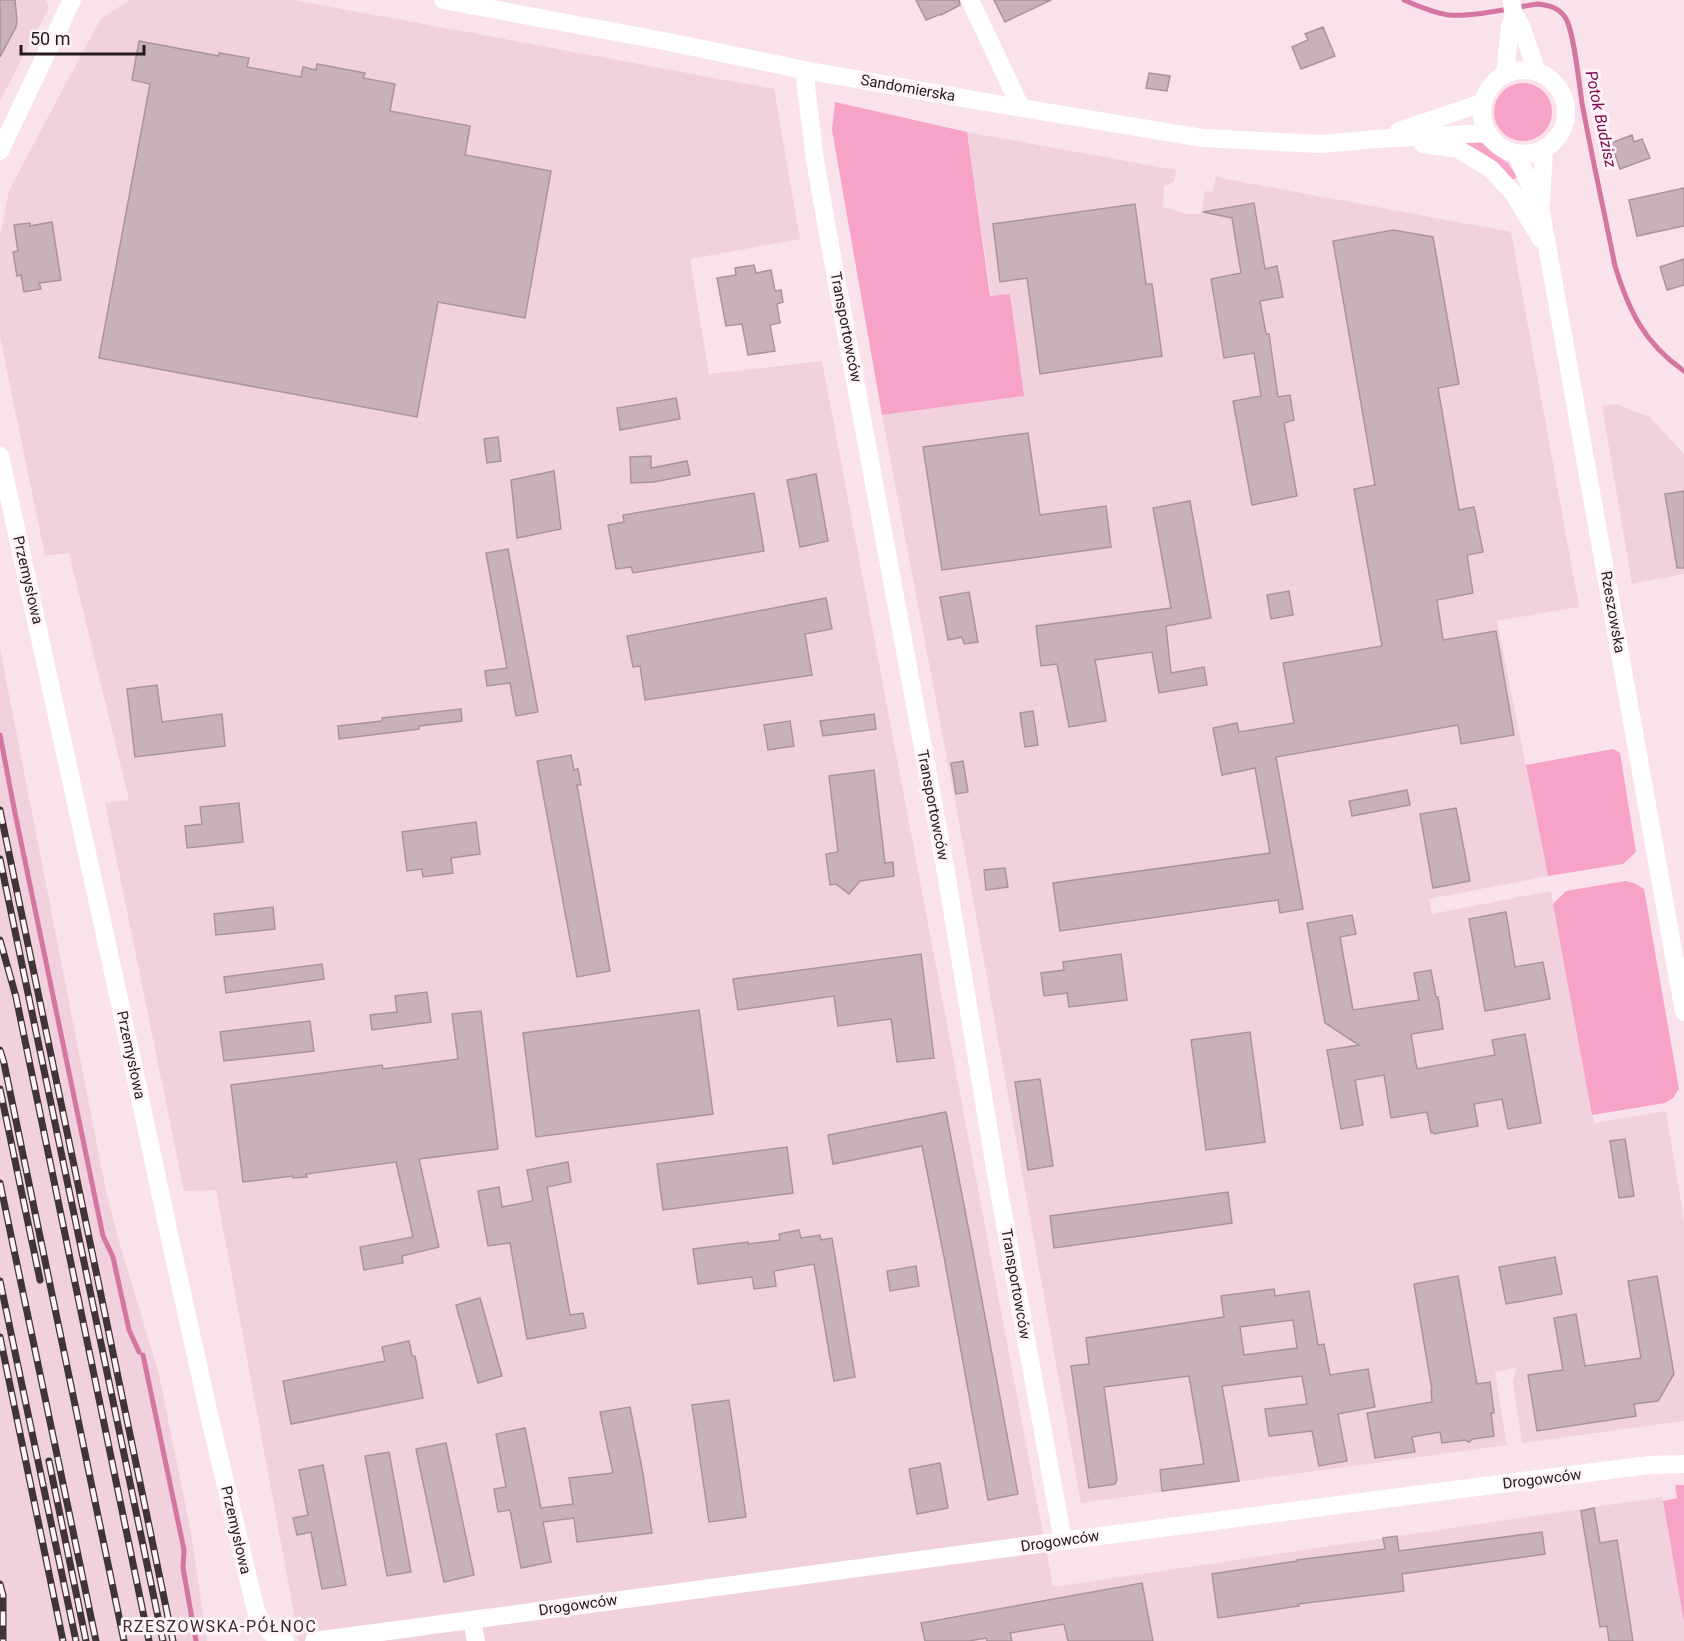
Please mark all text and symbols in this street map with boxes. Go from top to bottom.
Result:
scale bar [21,18,144,56]
text: 50 m [30,28,70,49]
water label: Potok Budzisz [1581,69,1621,169]
street label: Sandomierska [859,71,957,105]
street label: Transportowców [826,270,866,384]
street label: Przemysłowa [9,534,47,626]
street label: Rzeszowska [1597,570,1629,654]
street label: Transportowców [913,748,953,862]
street label: Przemysłowa [113,1009,149,1101]
street label: Transportowców [997,1227,1035,1341]
street label: Drogowców [1502,1465,1582,1493]
street label: Przemysłowa [217,1484,255,1576]
street label: Drogowców [1020,1527,1100,1555]
street label: Drogowców [538,1591,618,1619]
district label: RZESZOWSKA-PÓŁNOC [122,1616,318,1636]

